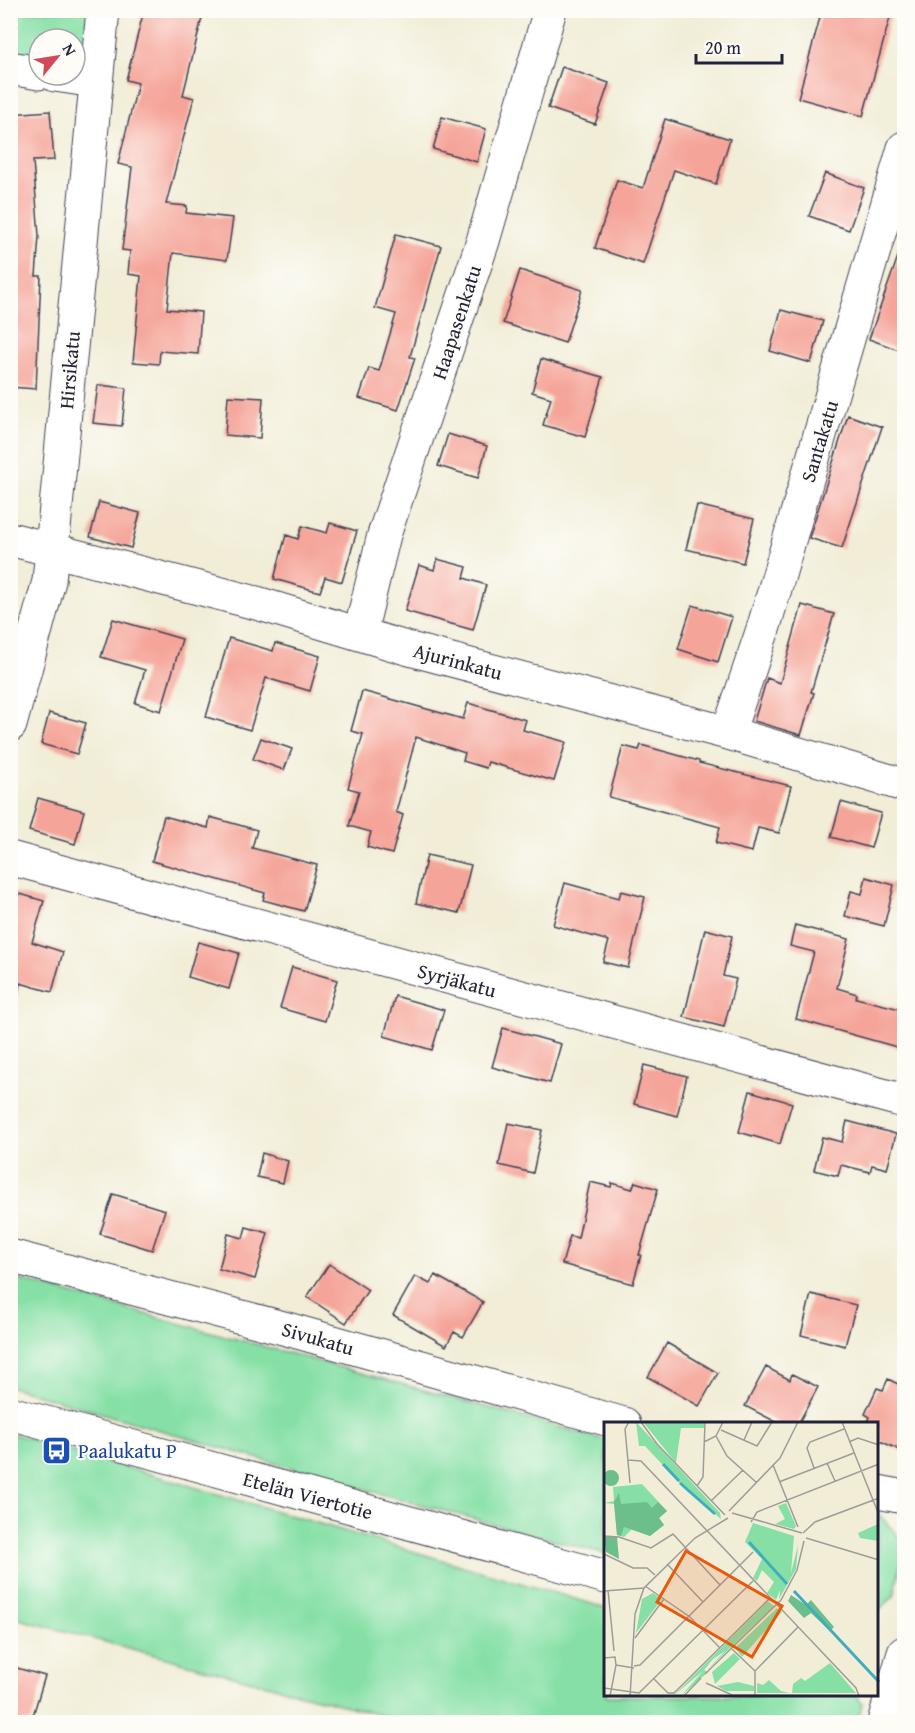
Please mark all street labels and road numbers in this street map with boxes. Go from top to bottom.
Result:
street label: Haapasenkatu [424,261,488,383]
street label: Hirsikatu [51,330,87,410]
street label: Santakatu [793,396,845,486]
street label: Ajurinkatu [410,635,506,687]
street label: Syrjäkatu [414,956,500,1004]
street label: Sivukatu [279,1314,358,1362]
street label: Etelän Viertotie [240,1464,376,1526]

